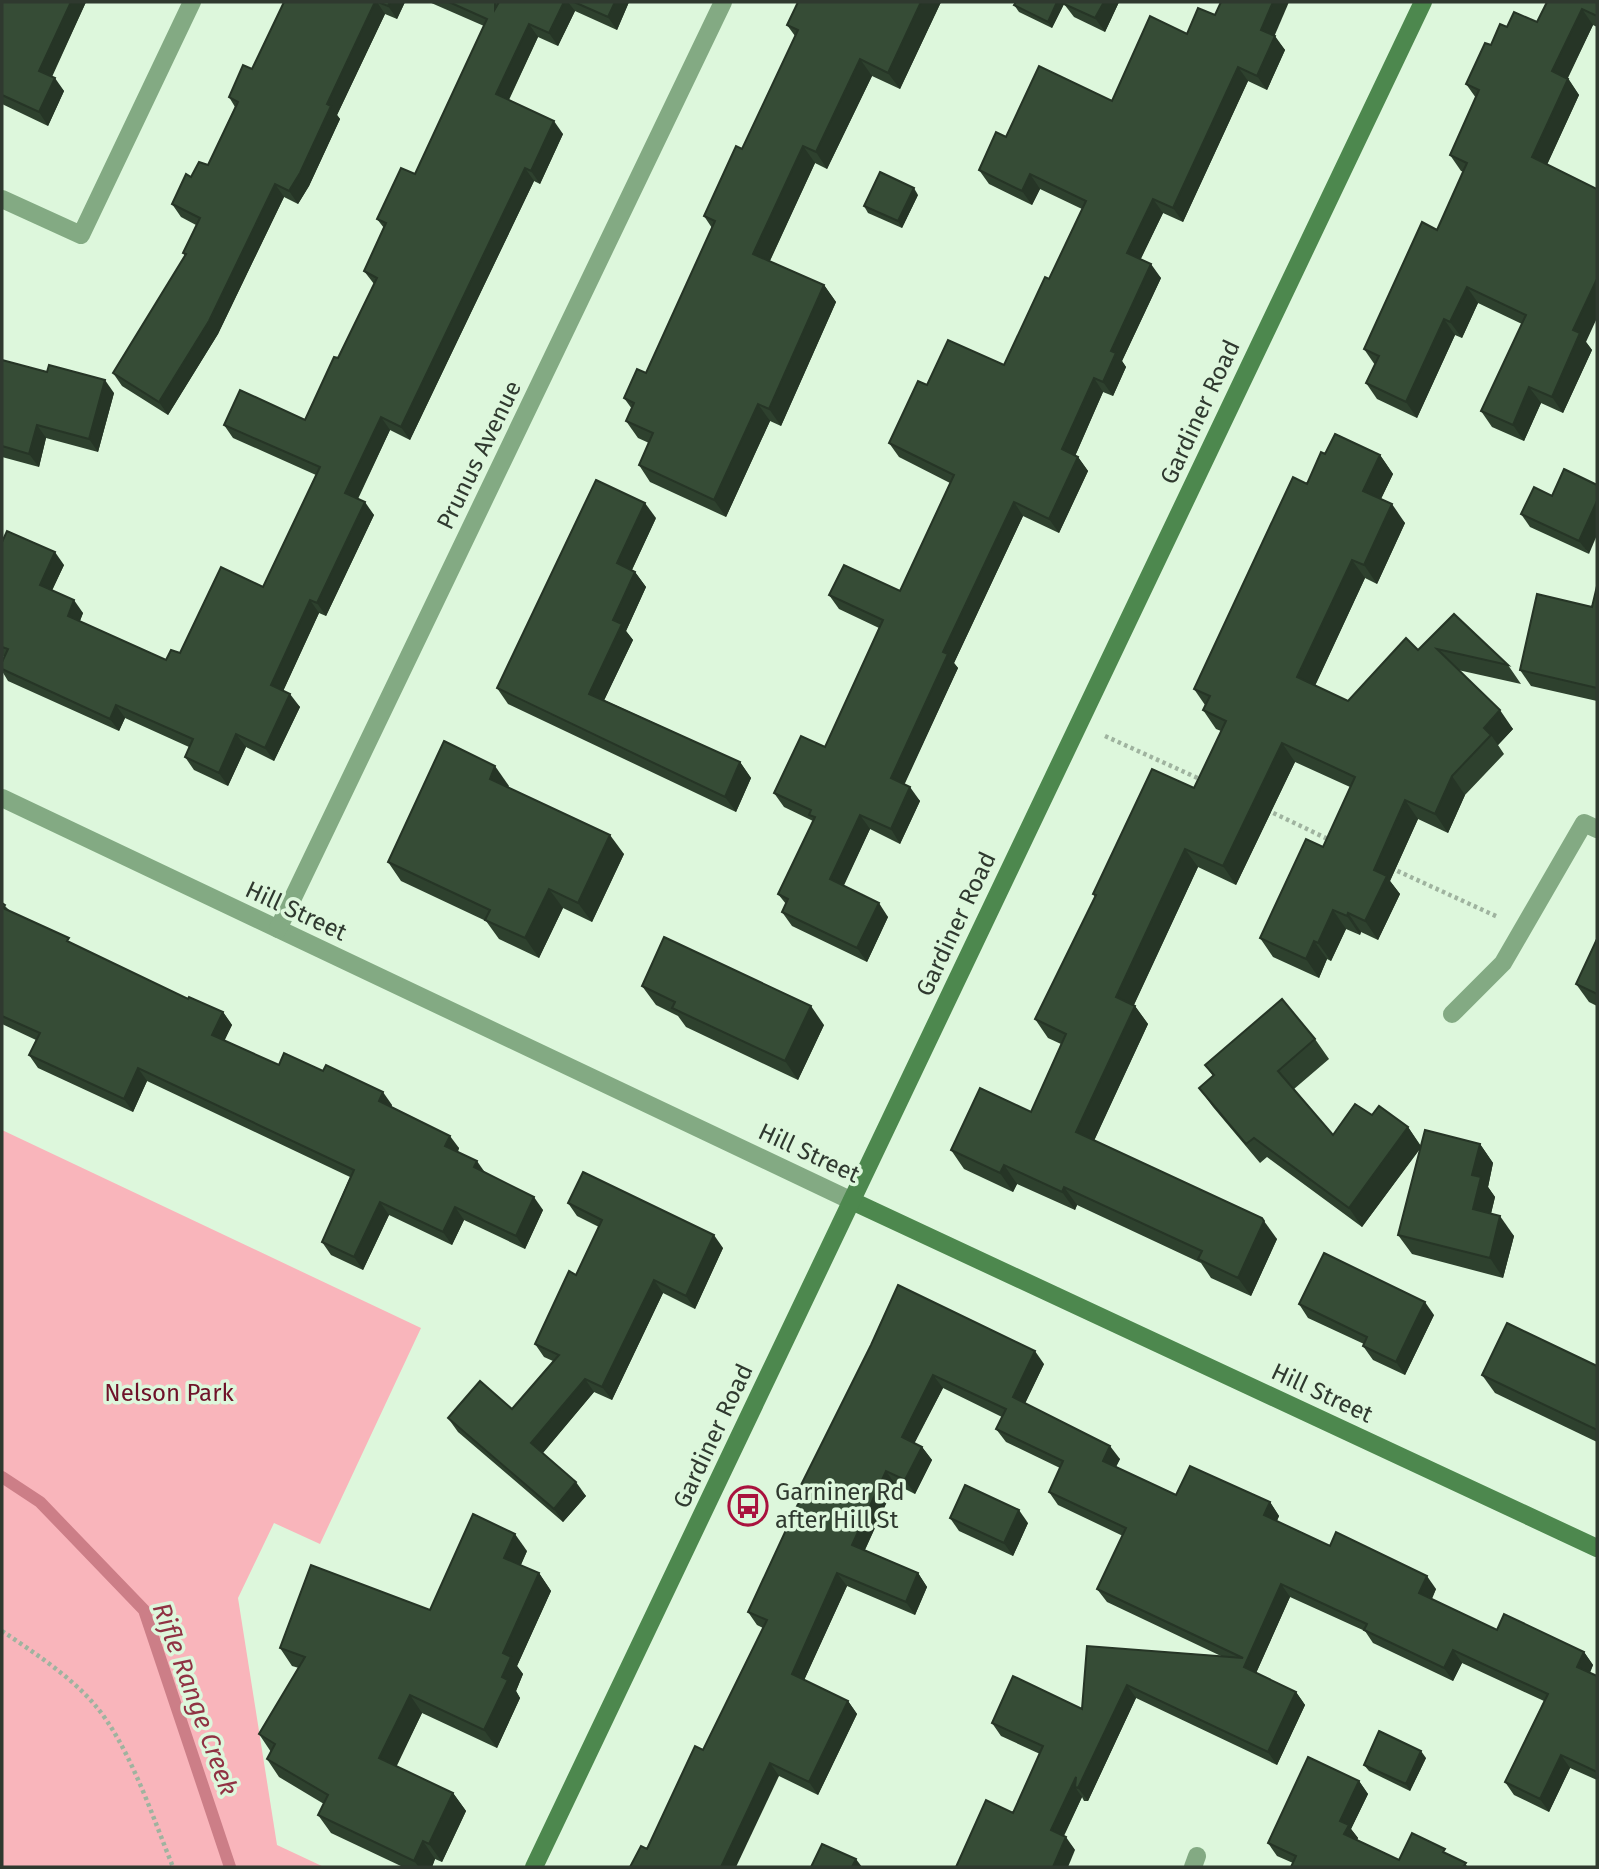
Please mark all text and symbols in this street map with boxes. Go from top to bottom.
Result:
street label: Gardiner Road [1154,335,1246,489]
street label: Prunus Avenue [431,376,527,534]
street label: Gardiner Road [910,847,1002,1001]
street label: Hill Street [241,875,351,947]
street label: Hill Street [754,1117,864,1189]
street label: Hill Street [1267,1357,1377,1429]
street label: Gardiner Road [667,1359,759,1513]
park label: Nelson Park [104,1379,234,1407]
place label: Garniner Rd after Hill St [775,1478,905,1534]
bus stop icon: Garniner Rd after Hill St [727,1485,769,1527]
water label: Rifle Range Creek [146,1598,244,1800]

